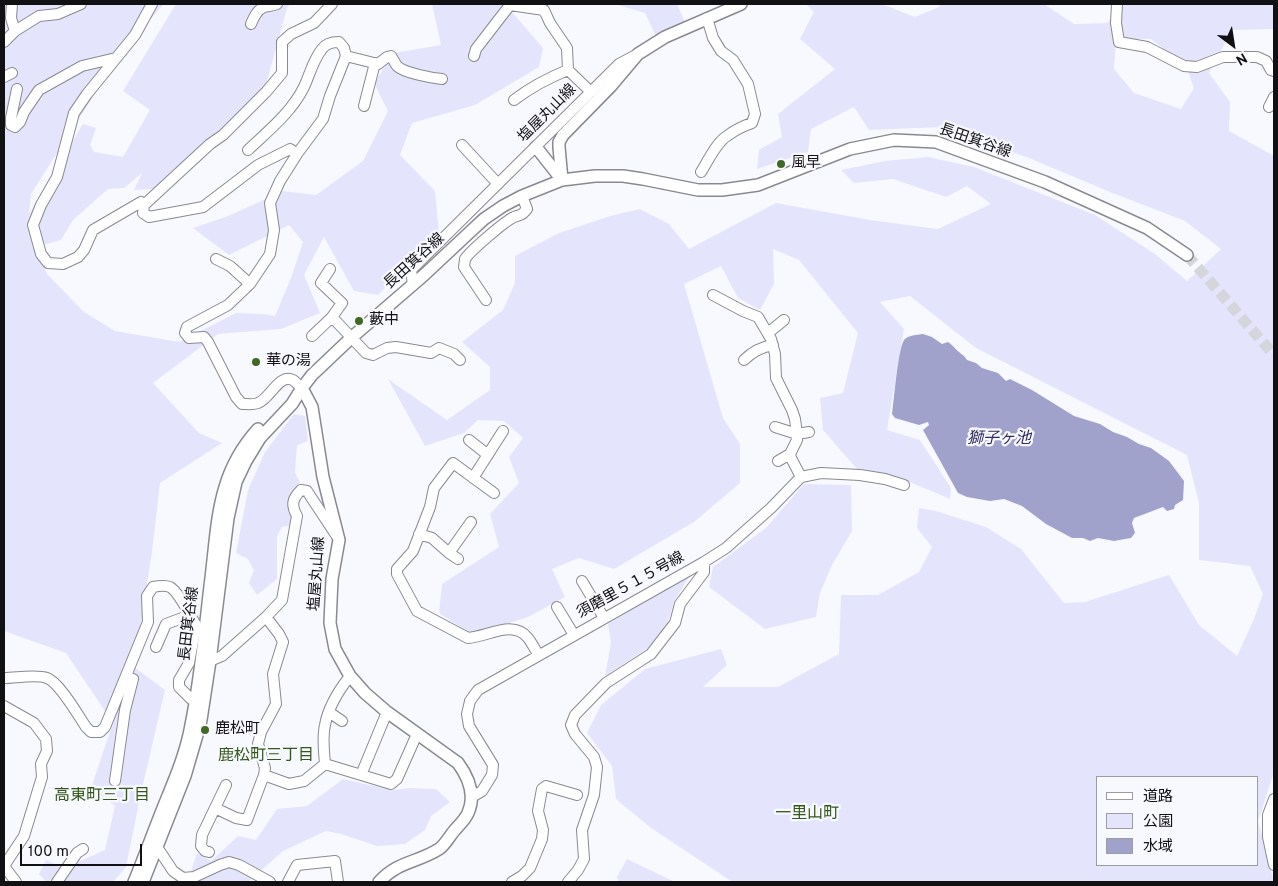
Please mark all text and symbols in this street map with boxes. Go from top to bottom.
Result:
north arrow [1208,20,1258,70]
text: N [1232,48,1250,68]
street label: 塩屋丸山線 [515,81,581,147]
street label: 長田箕谷線 [937,121,1013,163]
place label: 風早 [791,155,821,173]
marker: 風早 [775,158,787,170]
street label: 長田箕谷線 [381,230,449,294]
place label: 藪中 [369,312,399,330]
marker: 藪中 [353,315,365,327]
place label: 華の湯 [266,353,311,371]
marker: 華の湯 [250,356,262,368]
water label: 獅子ヶ池 [967,430,1031,450]
street label: 塩屋丸山線 [306,536,330,612]
street label: 須磨里５１５号線 [574,549,688,623]
street label: 長田箕谷線 [176,586,204,662]
place label: 鹿松町 [215,721,260,739]
marker: 鹿松町 [199,724,211,736]
district label: 鹿松町三丁目 [218,747,314,767]
legend [1096,776,1258,866]
district label: 高東町三丁目 [54,787,150,807]
text: 道路 [1143,788,1173,807]
district label: 一里山町 [775,805,839,825]
text: 公園 [1143,813,1173,832]
scale bar [22,834,145,866]
text: 水域 [1143,838,1173,857]
text: 100 m [28,843,69,862]

